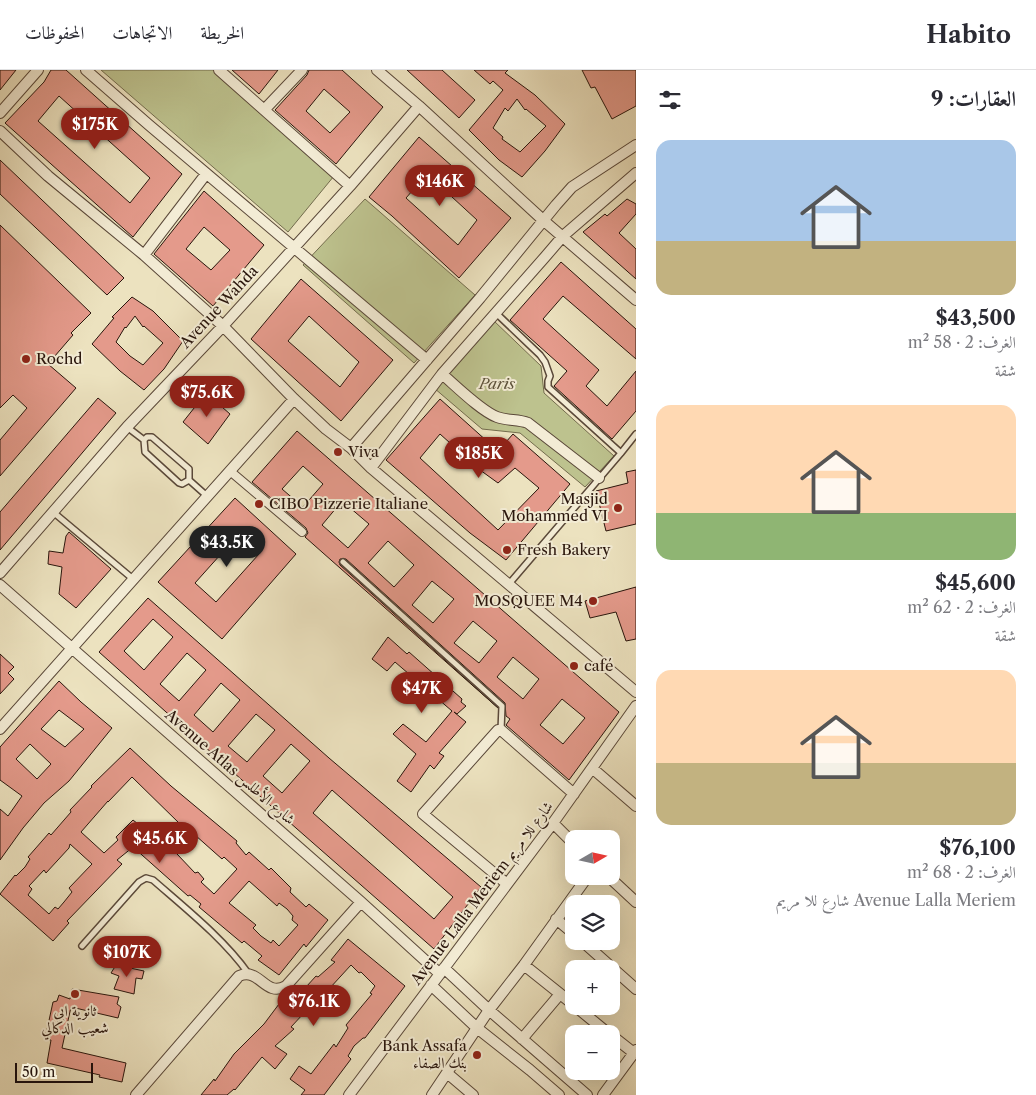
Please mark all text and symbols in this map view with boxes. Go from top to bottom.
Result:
text: Habito [926,20,1011,49]
text: المحفوظات [25,22,84,44]
text: الاتجاهات [112,22,172,44]
text: الخريطة [200,22,244,44]
icon: filters [656,86,684,114]
text: العقارات: 9 [931,86,1016,111]
pin: $175K [60,108,130,150]
text: $175K [72,114,118,134]
pin: $146K [405,164,475,207]
text: $146K [416,171,464,191]
icon: home [791,172,881,262]
street label: Avenue Wahda [175,261,262,353]
text: $43,500 [936,305,1016,330]
text: الغرف: 2 · 58 m² [908,332,1016,352]
place label: Rochd [36,349,82,368]
marker: Rochd [20,353,32,365]
text: شقة [995,360,1016,380]
park label: Paris [478,374,515,393]
pin: $75.6K [166,376,248,418]
text: $75.6K [181,382,233,402]
pin: $185K [444,436,514,479]
icon: home [791,437,881,527]
place label: Viva [347,442,379,461]
text: $185K [455,443,503,463]
marker: Viva [332,446,344,458]
place label: Masjid Mohammed VI [501,489,608,525]
place label: CIBO Pizzerie Italiane [269,494,428,513]
marker: CIBO Pizzerie Italiane [253,498,265,510]
marker: Masjid Mohammed VI [612,502,624,514]
pin: $43.5K [186,526,268,568]
text: $43.5K [200,532,254,552]
place label: Fresh Bakery [517,540,611,559]
marker: Fresh Bakery [501,544,513,556]
text: $45,600 [935,570,1016,595]
place label: MOSQUEE M4 [474,591,583,610]
marker: MOSQUEE M4 [587,595,599,607]
text: الغرف: 2 · 62 m² [907,597,1016,617]
text: شقة [995,625,1016,645]
place label: café [584,656,613,675]
marker: café [568,660,580,672]
pin: $47K [392,672,452,714]
text: $47K [402,678,442,698]
icon: home [791,702,881,792]
street label: Avenue Atlas شارع الأطلس [158,703,300,831]
street label: Avenue Lalla Meriem شارع للا مريم [406,797,560,992]
pin: $45.6K [119,822,201,864]
text: $45.6K [133,828,187,848]
north arrow [565,830,620,885]
map controls [565,830,620,1080]
text: $76,100 [939,835,1016,860]
text: الغرف: 2 · 68 m² [907,862,1016,882]
text: Avenue Lalla Meriem شارع للا مريم [776,890,1016,910]
button: layers [565,895,620,950]
pin: $107K [92,936,162,978]
text: $107K [103,942,151,962]
button: + [565,960,620,1015]
pin: $76.1K [273,984,355,1027]
marker: ثانوية ابي شعيب الدكالي [69,988,81,1000]
text: $76.1K [289,991,339,1011]
place label: ثانوية ابي شعيب الدكالي [41,1001,109,1040]
button: − [565,1025,620,1080]
place label: Bank Assafa بنك الصفاء [382,1036,467,1072]
marker: Bank Assafa بنك الصفاء [471,1049,483,1061]
scale bar [15,1060,92,1083]
text: 50 m [22,1063,55,1081]

